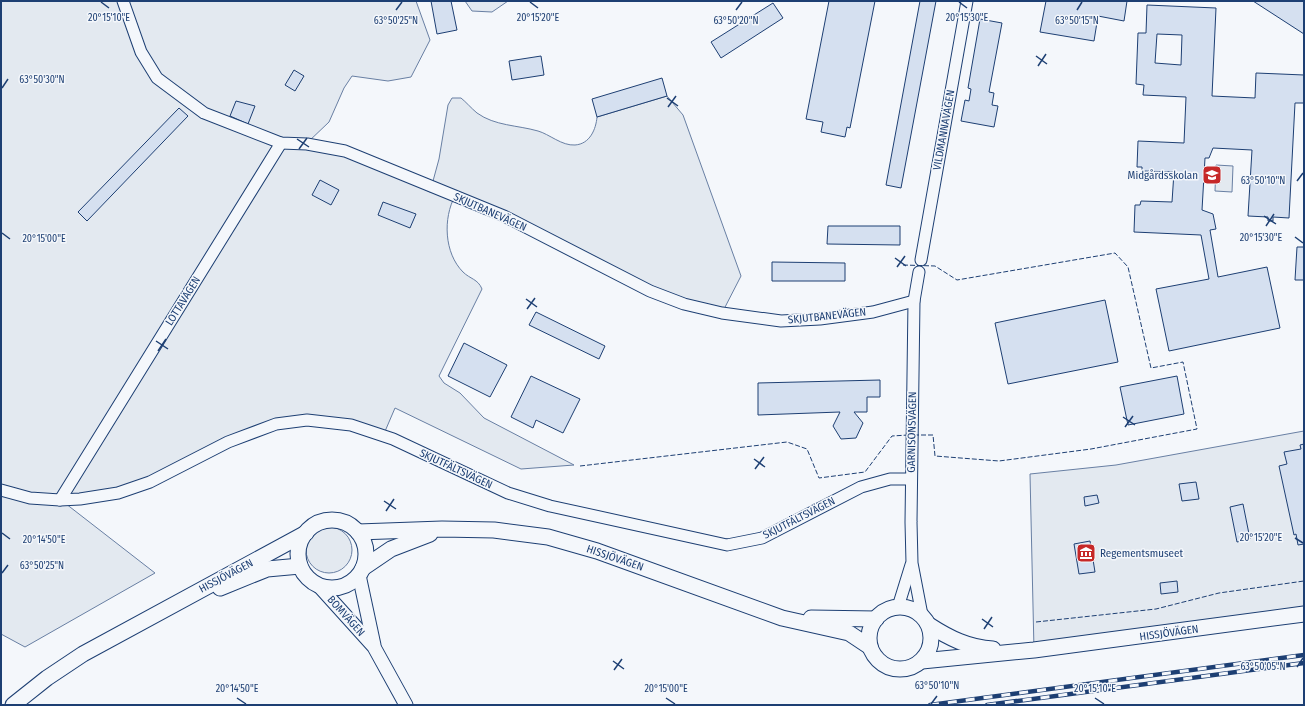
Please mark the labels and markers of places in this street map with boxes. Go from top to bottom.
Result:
school or university icon: Midgårdsskolan [1201,164,1223,186]
place label: Midgårdsskolan [1128,169,1198,182]
museum icon: Regementsmuseet [1075,542,1097,564]
place label: Regementsmuseet [1100,547,1183,560]

